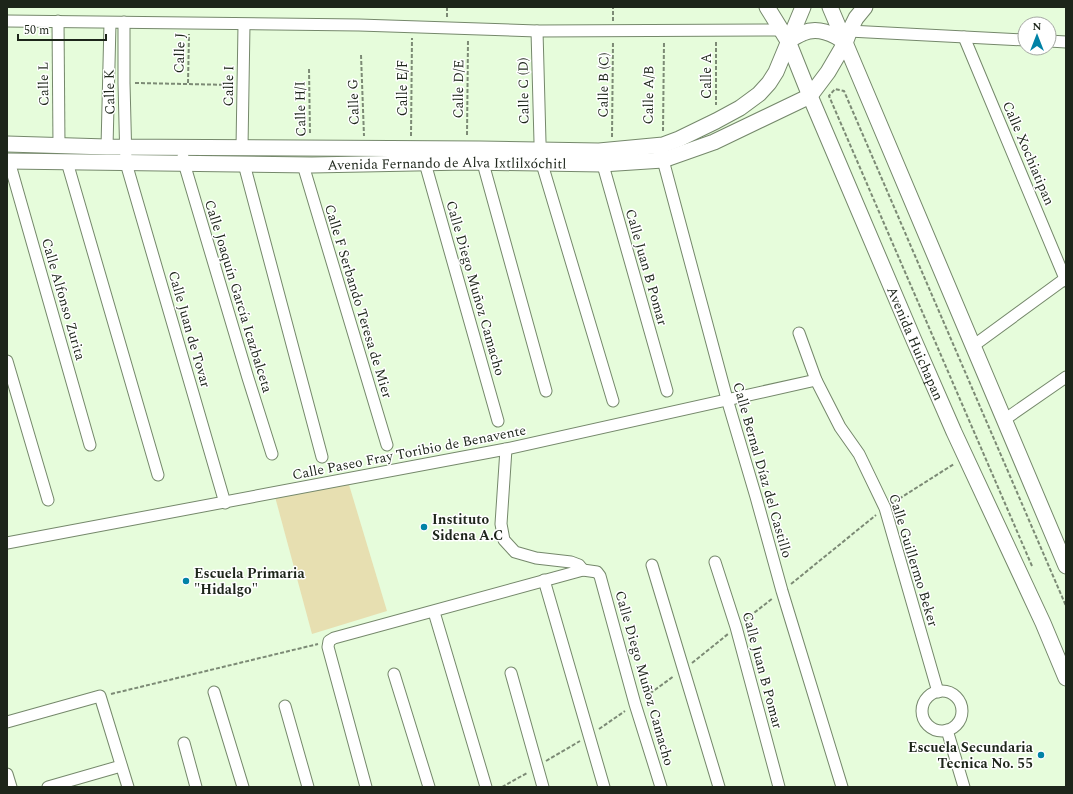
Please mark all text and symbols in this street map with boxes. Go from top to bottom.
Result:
scale bar [18,16,106,42]
north arrow [1017,16,1057,56]
text: N [1033,18,1042,35]
text: 50 m [24,21,49,40]
street label: Calle J [168,32,191,74]
street label: Calle B (C) [592,52,615,118]
street label: Calle A [696,53,717,99]
street label: Calle C (D) [512,57,535,125]
street label: Calle D/E [447,59,470,119]
street label: Calle E/F [392,60,413,116]
street label: Calle L [33,62,54,106]
street label: Calle I [218,65,239,107]
street label: Calle A/B [637,65,660,125]
street label: Calle K [99,69,120,115]
street label: Calle G [342,78,365,125]
street label: Calle H/I [290,81,311,137]
street label: Calle Xochiatipan [997,98,1060,209]
street label: Avenida Fernando de Alva Ixtlilxóchitl [327,152,567,176]
street label: Calle Joaquín García Icazbalceta [199,197,278,395]
street label: Calle Diego Muñoz Camacho [440,198,511,378]
street label: Calle F Serbando Teresa de Mier [319,202,398,401]
street label: Calle Juan B Pomar [620,206,673,328]
street label: Calle Alfonso Zurita [36,236,91,363]
street label: Calle Juan de Tovar [163,268,216,390]
street label: Avenida Huichapan [881,283,949,404]
street label: Calle Bernal Díaz del Castillo [727,380,798,561]
street label: Calle Paseo Fray Toribio de Benavente [290,419,528,485]
street label: Calle Guillermo Beker [883,491,944,630]
place label: Instituto Sidena A.C [432,509,503,546]
marker: Instituto Sidena A.C [419,522,429,532]
place label: Escuela Primaria "Hidalgo" [194,563,305,600]
marker: Escuela Primaria "Hidalgo" [181,576,191,586]
street label: Calle Diego Muñoz Camacho [609,588,680,768]
street label: Calle Juan B Pomar [737,609,788,731]
place label: Escuela Secundaria Tecnica No. 55 [908,737,1034,774]
marker: Escuela Secundaria Tecnica No. 55 [1036,750,1046,760]

